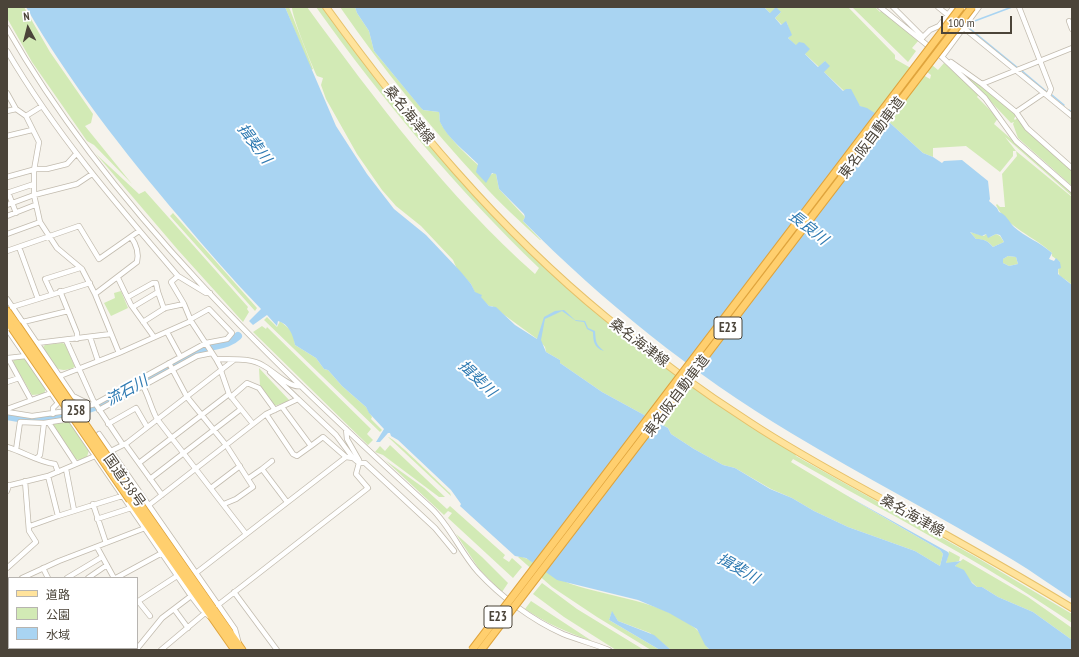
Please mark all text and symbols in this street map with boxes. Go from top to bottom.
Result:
north arrow [8,8,48,48]
scale bar [943,8,1014,34]
text: N [23,9,30,23]
text: 100 m [948,15,975,30]
street label: 桑名海津線 [380,83,438,147]
street label: 東名阪自動車道 [836,94,908,182]
water label: 揖斐川 [233,121,275,167]
water label: 長良川 [785,207,831,249]
street label: 桑名海津線 [606,315,672,371]
road number: E23 [714,317,742,339]
street label: 東名阪自動車道 [641,352,713,440]
water label: 揖斐川 [454,357,500,401]
water label: 流石川 [103,372,151,410]
road number: 258 [62,400,90,422]
street label: 国道258号 [100,451,148,511]
street label: 桑名海津線 [877,492,947,540]
water label: 揖斐川 [714,550,762,588]
legend [8,577,138,649]
text: 道路 [46,587,70,602]
road number: E23 [484,606,512,628]
text: 公園 [46,607,70,622]
text: 水域 [46,627,70,642]

